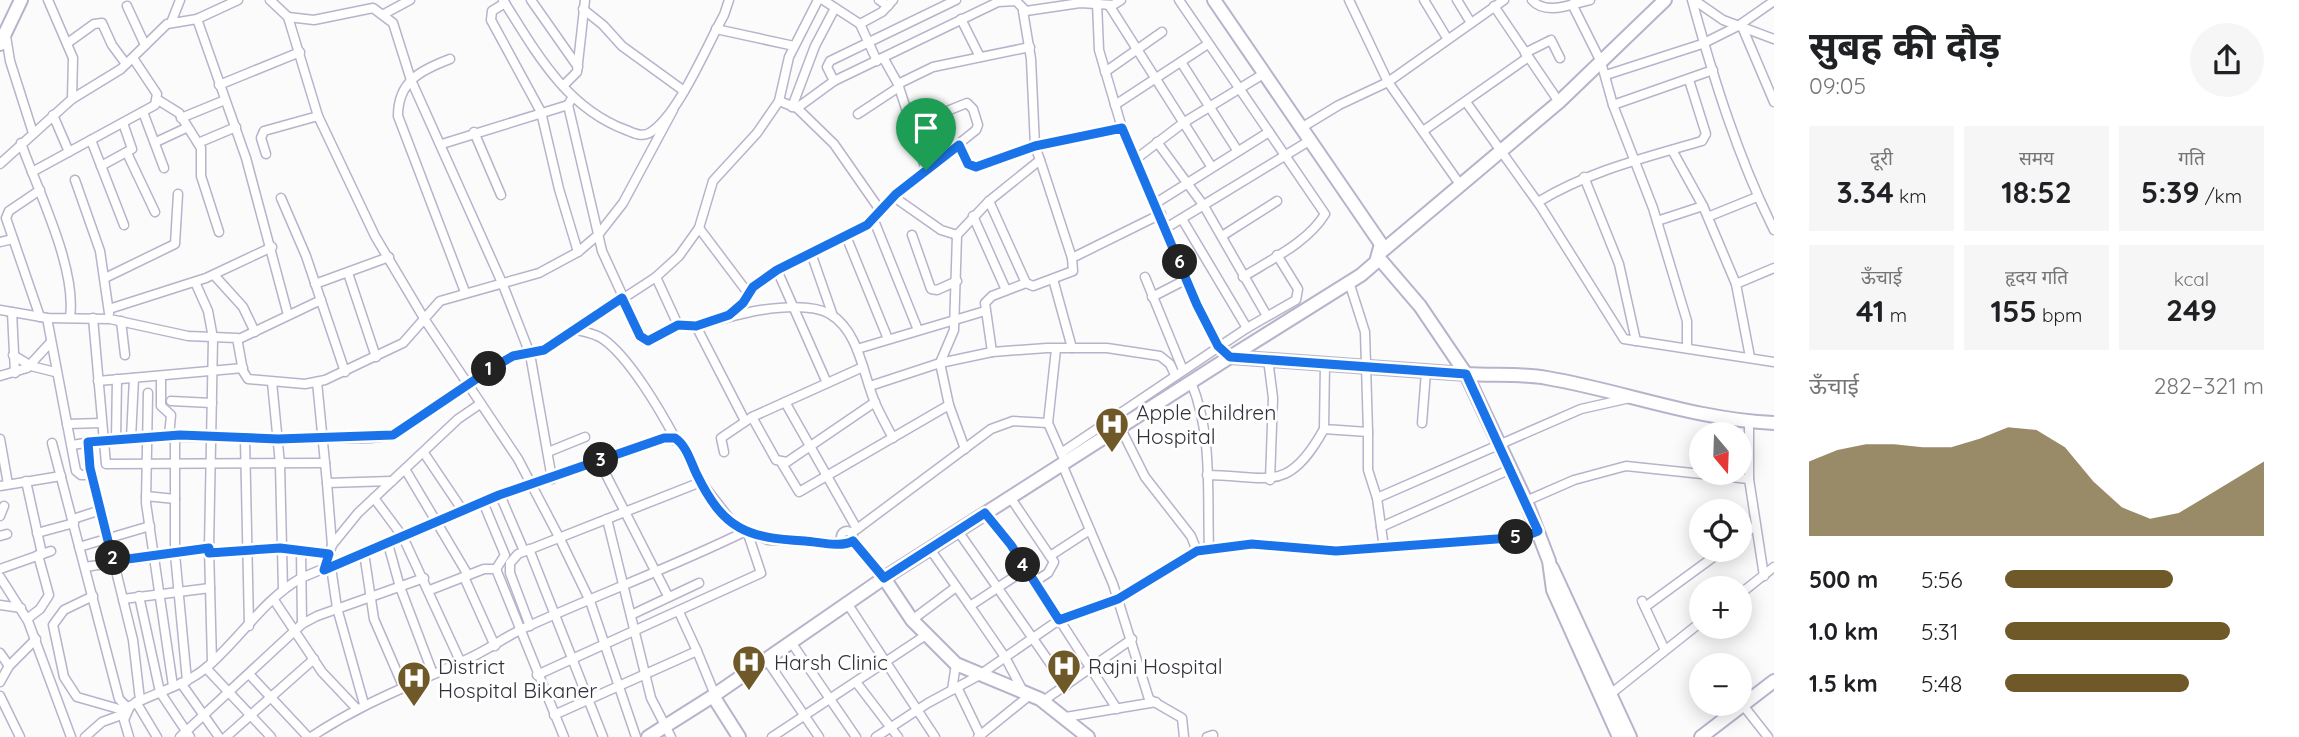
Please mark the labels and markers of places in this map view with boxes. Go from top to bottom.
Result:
pin [896,98,956,170]
pin: 6 [1162,244,1198,280]
pin: 1 [472,352,506,386]
place label: Apple Children Hospital [1136,399,1276,449]
hospital icon: Apple Children Hospital [1093,405,1131,454]
pin: 3 [584,442,618,477]
pin: 5 [1498,520,1534,554]
pin: 2 [96,540,130,576]
pin: 4 [1006,548,1040,582]
hospital icon: Harsh Clinic [730,643,768,692]
hospital icon: Rajni Hospital [1045,647,1083,696]
place label: Harsh Clinic [774,649,888,675]
place label: District Hospital Bikaner [438,653,597,703]
place label: Rajni Hospital [1088,653,1222,679]
hospital icon: District Hospital Bikaner [395,659,433,708]

